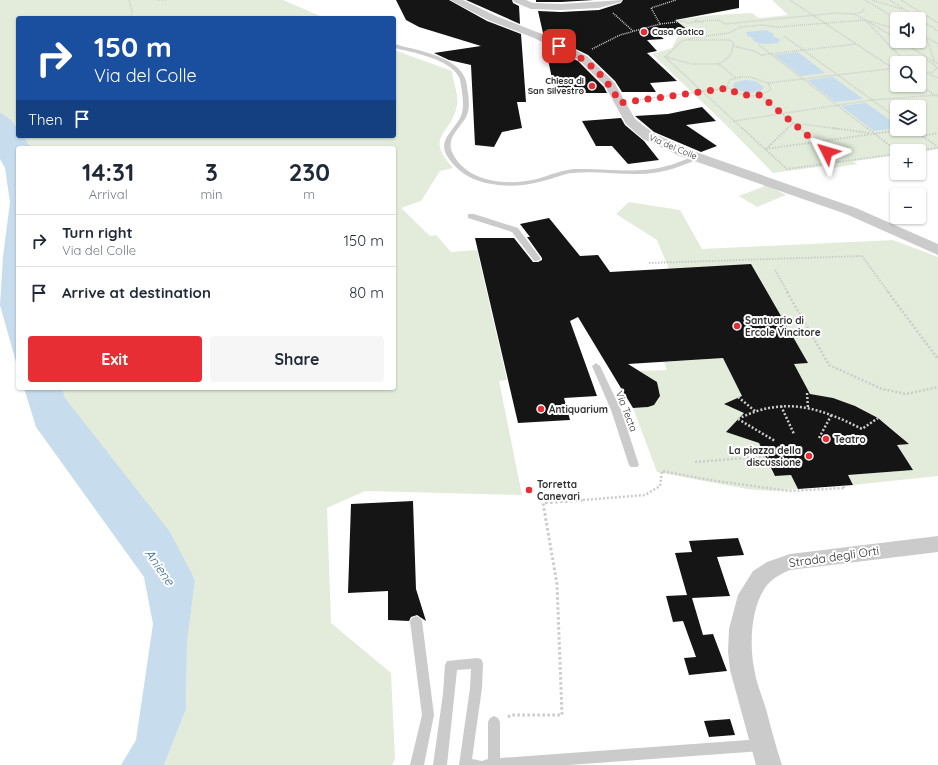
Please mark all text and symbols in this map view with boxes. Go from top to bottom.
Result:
map controls [890,12,926,224]
button: sound [890,12,926,48]
place label: Casa Gotica [652,26,704,37]
marker: Casa Gotica [639,27,649,37]
text: 150 m [94,29,172,64]
pin [542,29,576,63]
icon: right [28,32,80,84]
icon: arrive [548,35,570,57]
button: search [890,56,926,92]
text: Via del Colle [94,64,197,87]
place label: Chiesa di San Silvestro [528,75,584,96]
marker: Chiesa di San Silvestro [587,81,597,91]
button: layers [890,100,926,136]
icon: arrive [71,108,93,130]
text: Then [28,110,63,129]
street label: Via del Colle [647,131,699,162]
position arrow [806,131,848,173]
button: + [890,144,926,180]
text: 14:31 [82,157,134,187]
text: 3 [205,157,218,187]
text: 230 [289,157,330,187]
text: Arrival [89,186,128,202]
text: min [200,186,223,202]
text: m [303,186,315,202]
button: − [890,188,926,224]
text: Turn right [62,223,133,242]
icon: right [28,230,50,252]
text: 150 m [344,231,384,250]
text: Via del Colle [62,242,136,258]
icon: arrive [28,282,50,304]
text: Arrive at destination [62,283,211,302]
text: 80 m [349,283,384,302]
place label: Santuario di Ercole Vincitore [745,314,821,339]
marker: Santuario di Ercole Vincitore [732,321,742,331]
button: Exit [28,336,202,382]
button: Share [210,336,384,382]
street label: Via Tecta [613,389,640,433]
place label: Antiquarium [549,403,608,416]
marker: Antiquarium [536,404,546,414]
place label: Teatro [834,433,866,446]
marker: Teatro [821,434,831,444]
place label: La piazza della discussione [729,444,801,469]
marker: La piazza della discussione [804,451,814,461]
place label: Torretta Canevari [537,478,580,503]
marker: Torretta Canevari [524,485,534,495]
street label: Strada degli Orti [788,543,880,570]
water label: Aniene [142,546,179,589]

